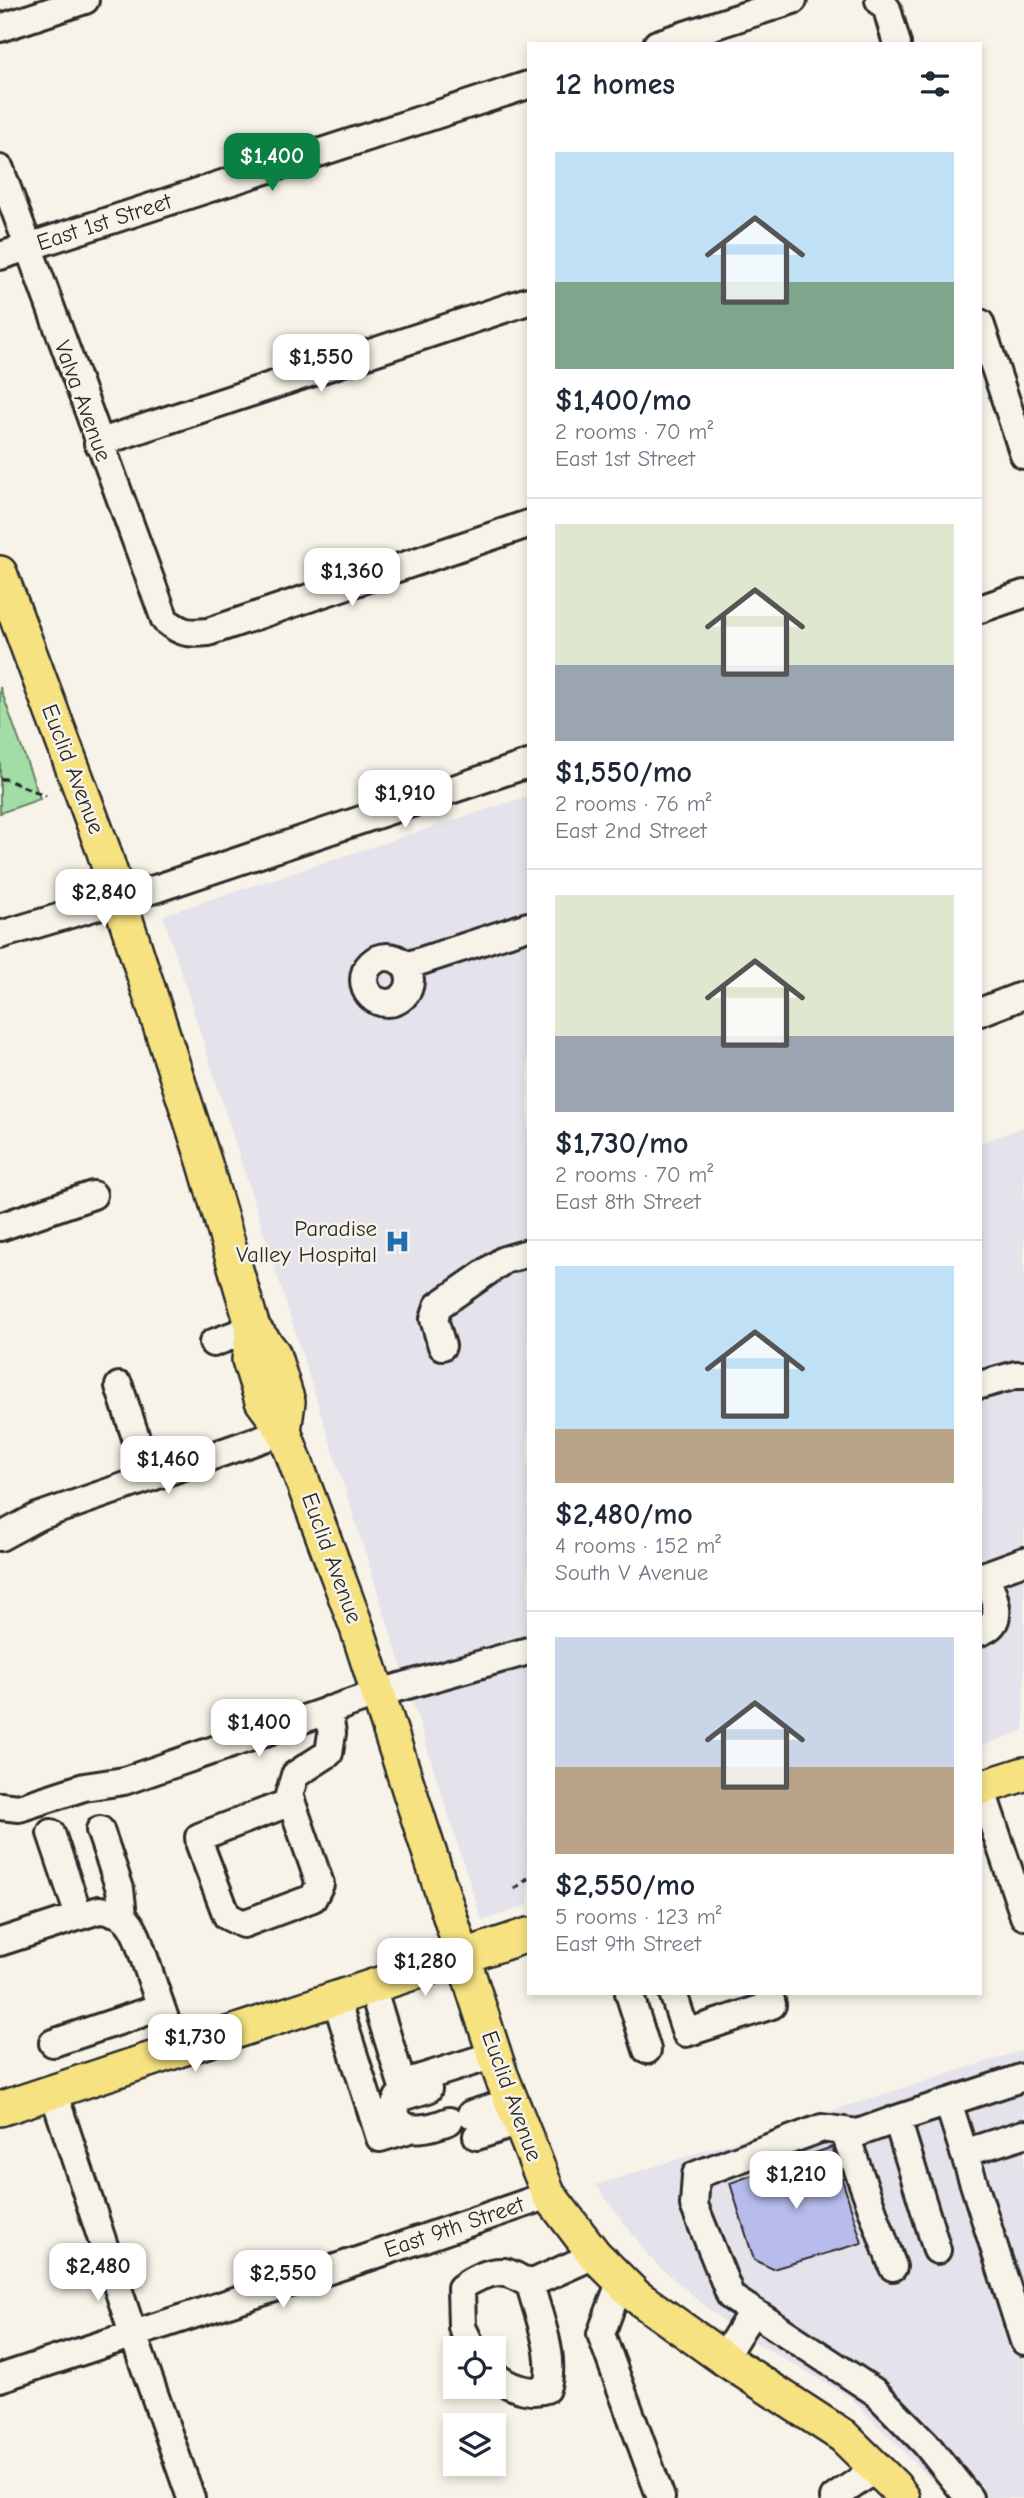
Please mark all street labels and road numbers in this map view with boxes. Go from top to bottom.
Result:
street label: East 1st Street [33,187,176,256]
street label: Valva Avenue [49,337,117,465]
street label: Euclid Avenue [36,700,110,838]
street label: Euclid Avenue [296,1489,368,1627]
street label: Euclid Avenue [476,2027,548,2165]
street label: East 9th Street [381,2190,529,2264]

